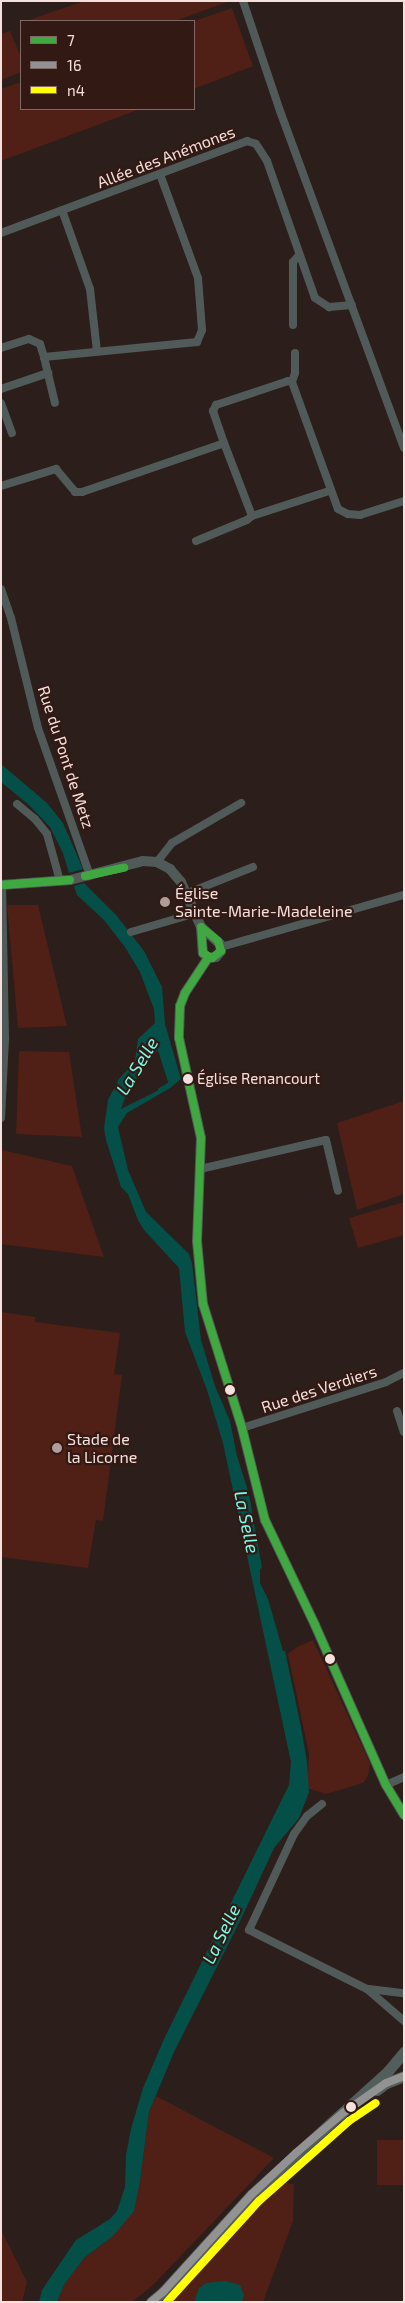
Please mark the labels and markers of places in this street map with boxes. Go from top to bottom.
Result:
place label: Église Sainte-Marie-Madeleine [175,883,353,921]
marker: Église Sainte-Marie-Madeleine [159,896,171,908]
place label: Église Renancourt [197,1070,320,1088]
marker: Église Renancourt [183,1074,193,1084]
unlabelled marker [225,1385,235,1395]
place label: Stade de la Licorne [67,1429,137,1467]
marker: Stade de la Licorne [51,1442,63,1454]
unlabelled marker [325,1654,335,1664]
unlabelled marker [346,2102,356,2112]

